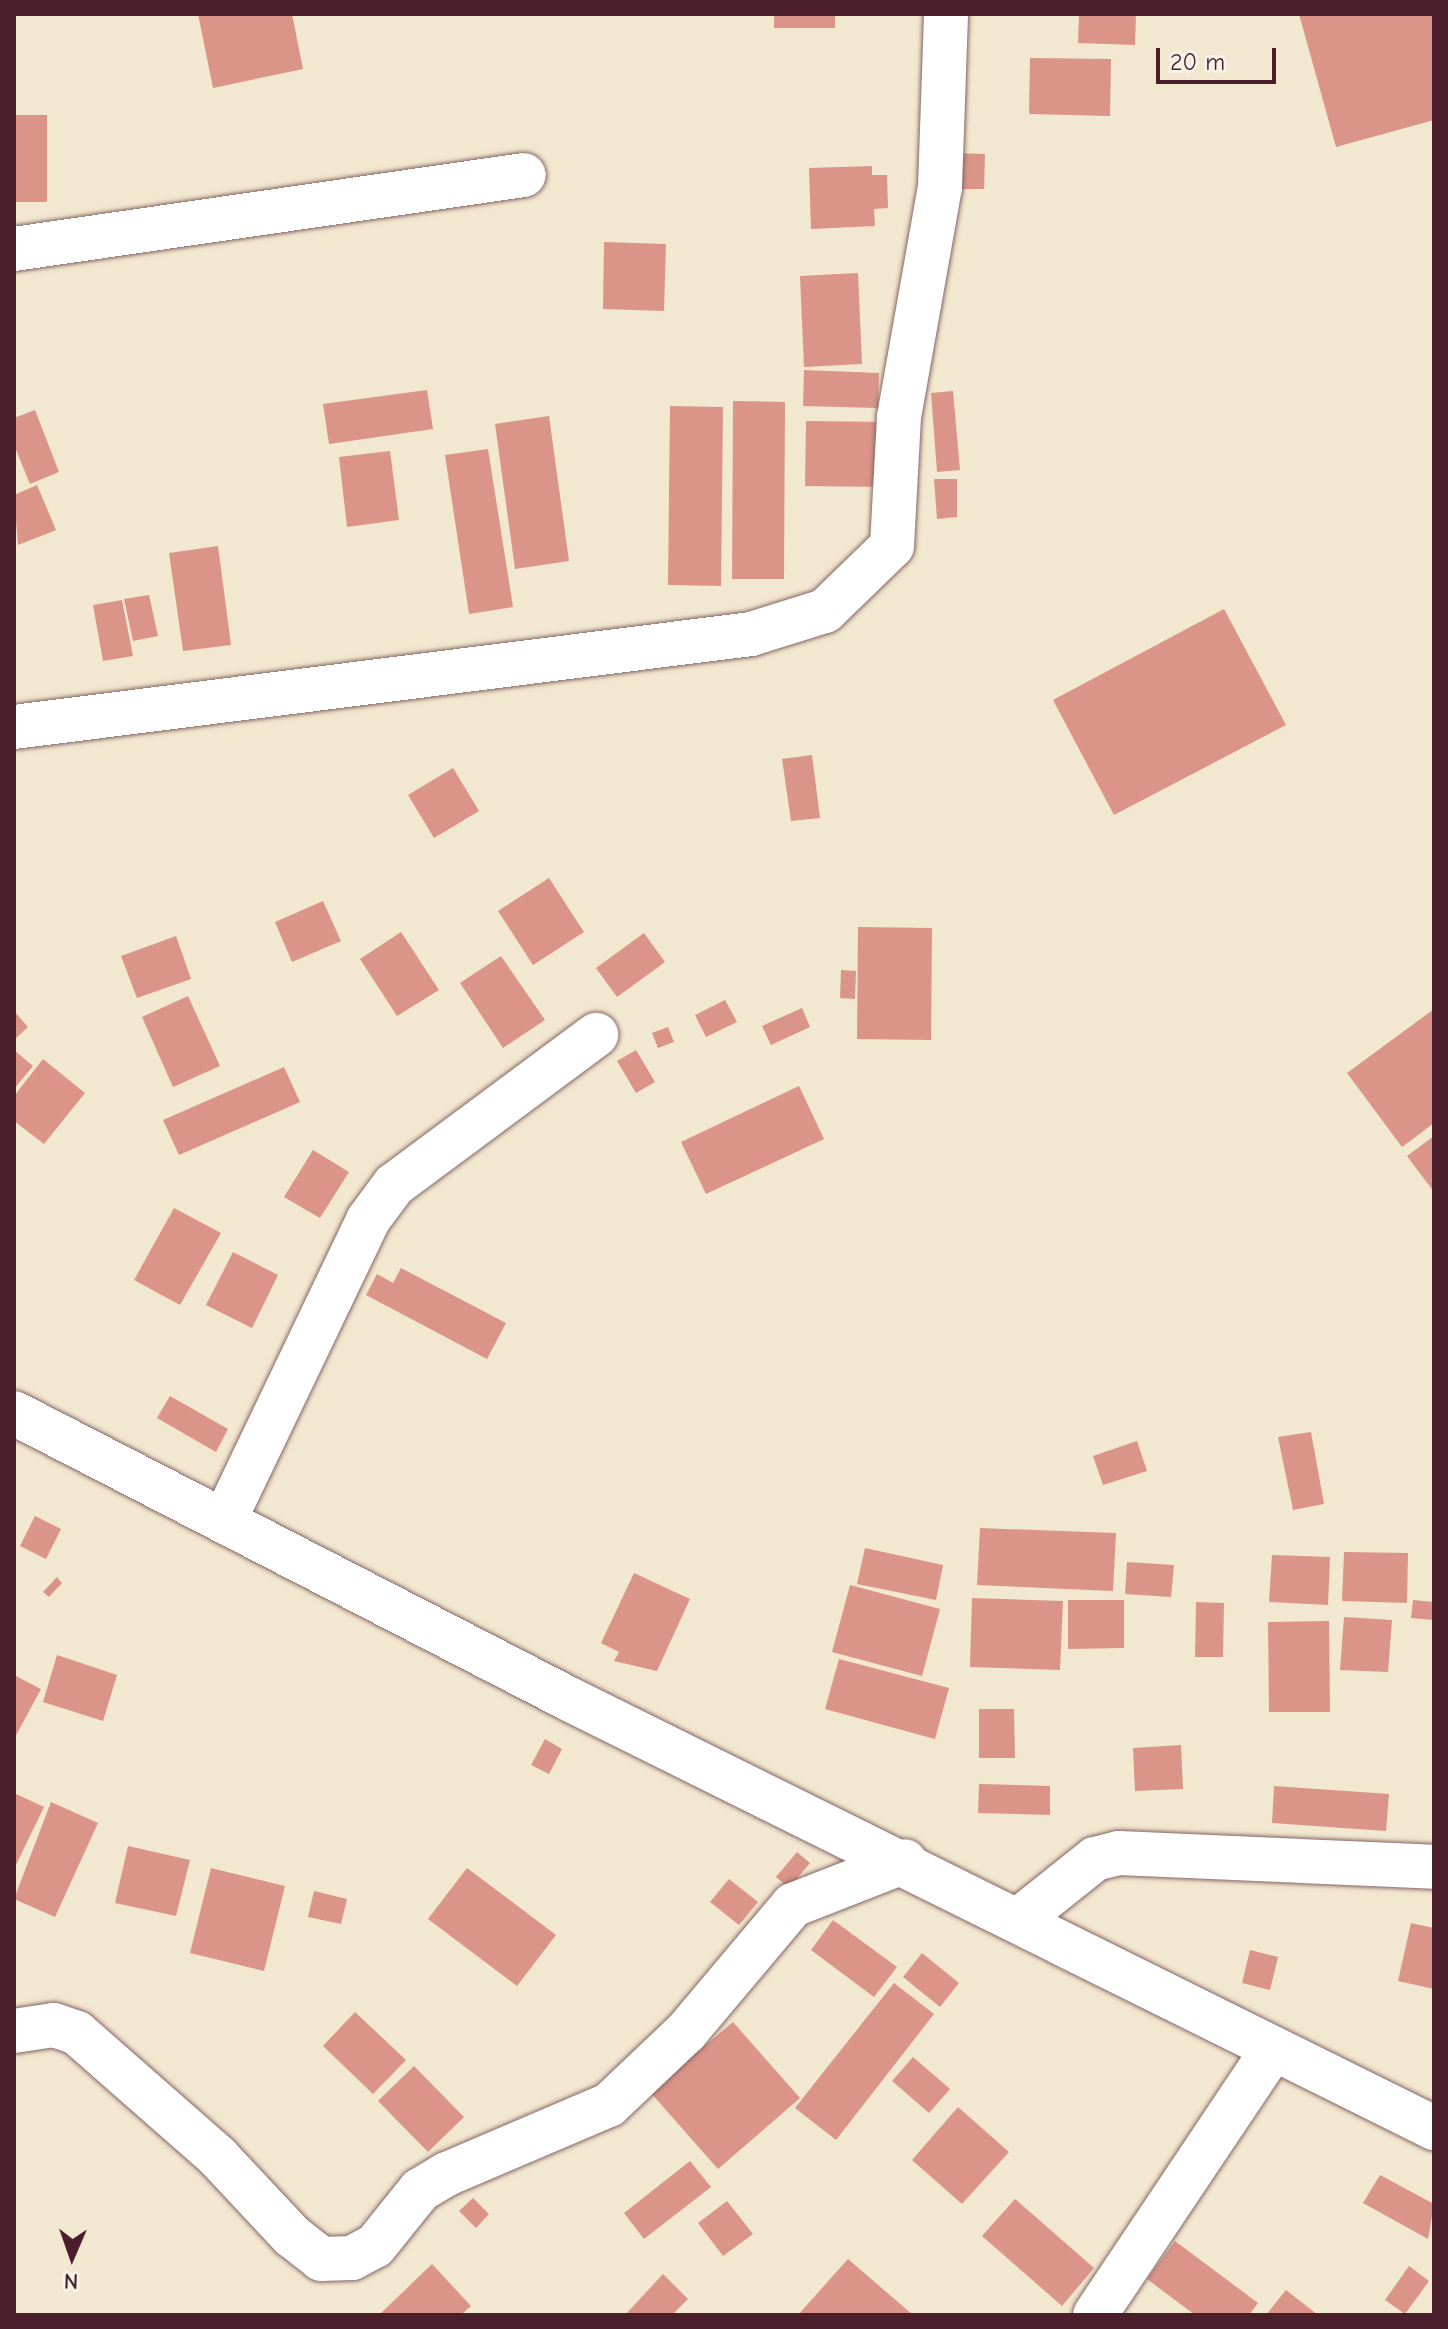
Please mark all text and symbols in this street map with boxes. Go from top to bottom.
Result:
scale bar [1160,32,1280,82]
text: 20 m [1170,48,1225,76]
north arrow [32,2217,112,2297]
text: N [64,2268,79,2294]

